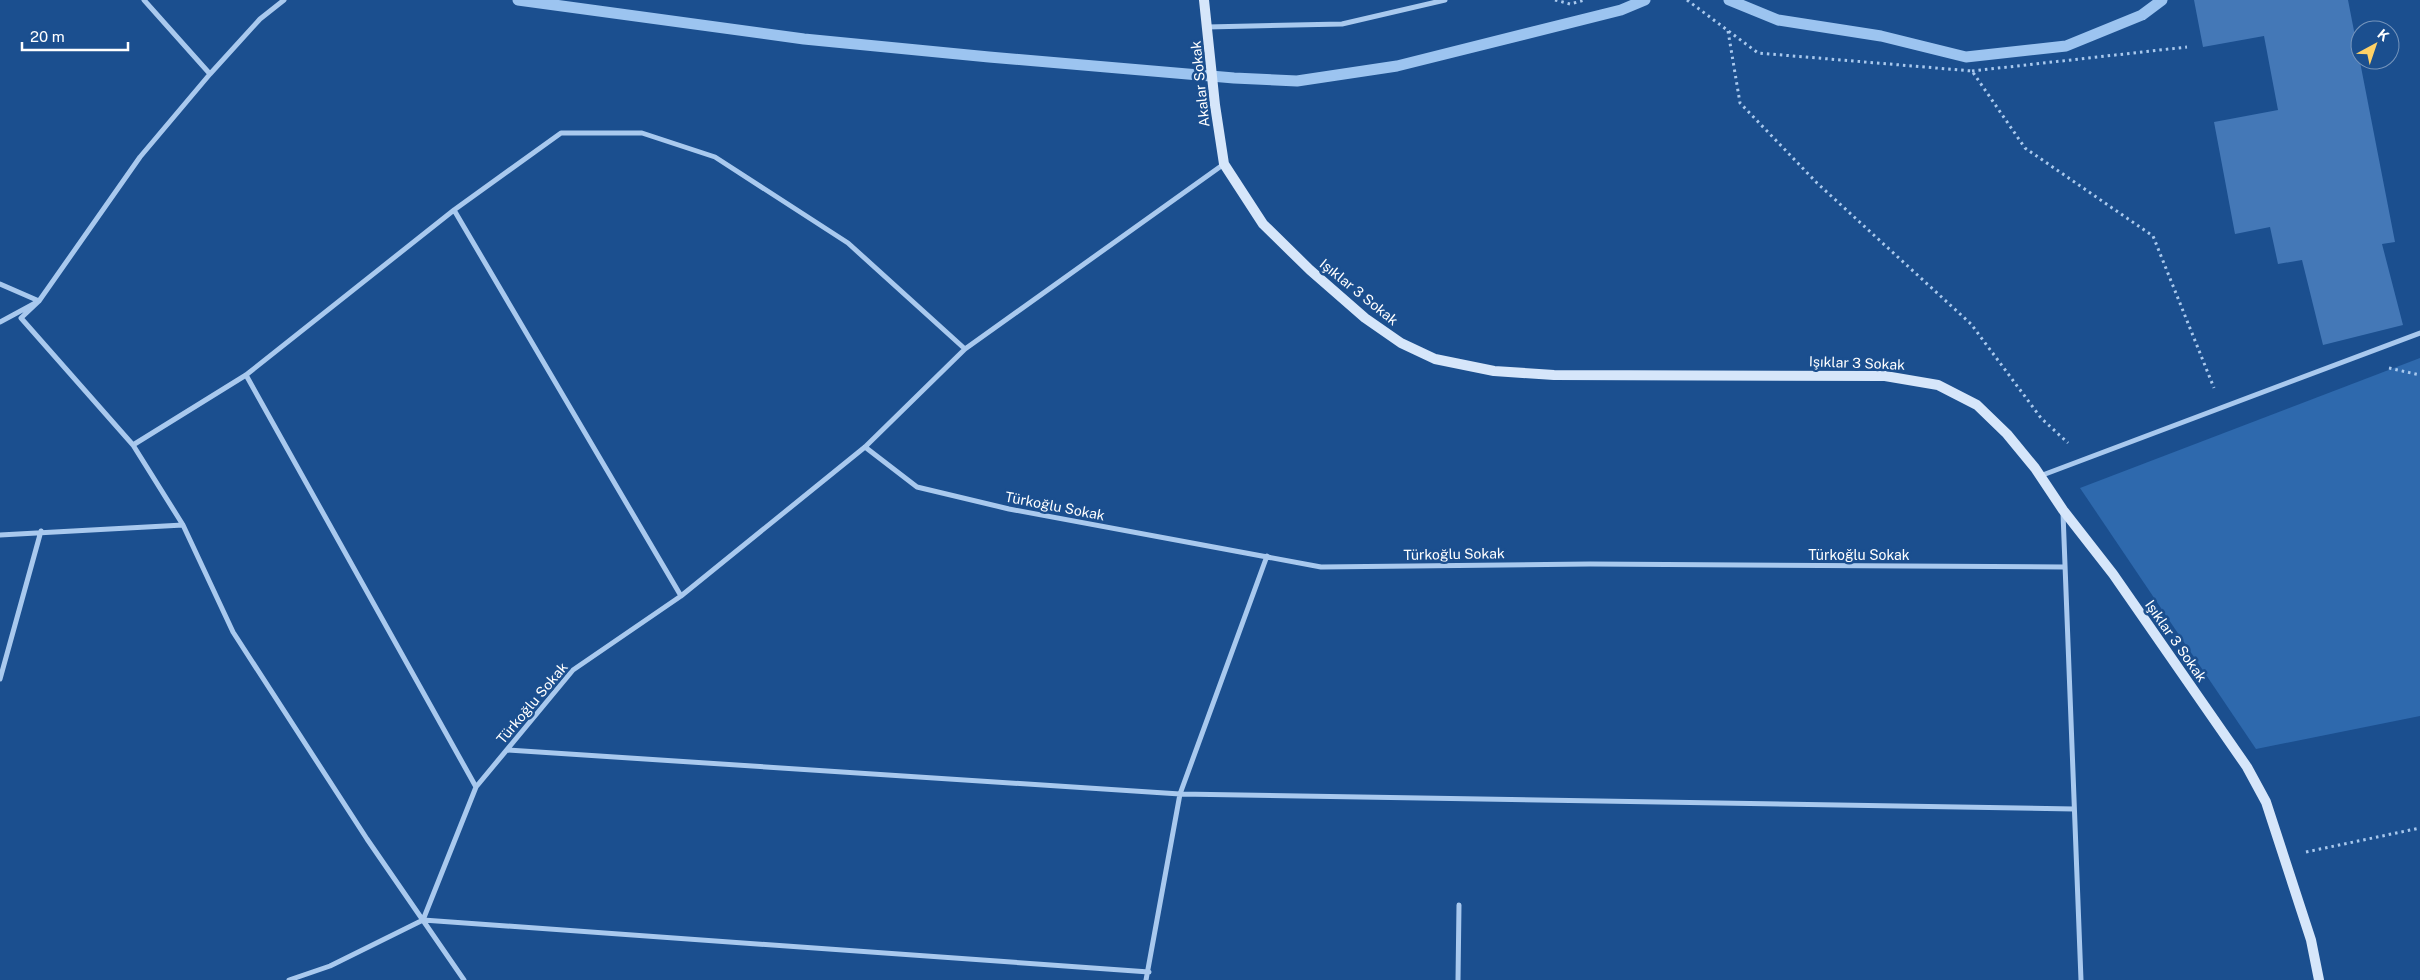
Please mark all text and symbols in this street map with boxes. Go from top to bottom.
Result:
scale bar [22,20,129,52]
north arrow [2350,20,2400,70]
text: K [2374,26,2392,44]
text: 20 m [30,28,65,45]
street label: Akalar Sokak [1187,40,1212,128]
street label: Işıklar 3 Sokak [1317,256,1401,328]
street label: Işıklar 3 Sokak [1809,353,1905,373]
street label: Türkoğlu Sokak [1004,488,1106,524]
street label: Türkoğlu Sokak [1403,545,1505,563]
street label: Türkoğlu Sokak [1808,547,1910,563]
street label: Işıklar 3 Sokak [2142,597,2210,685]
street label: Türkoğlu Sokak [493,659,571,747]

